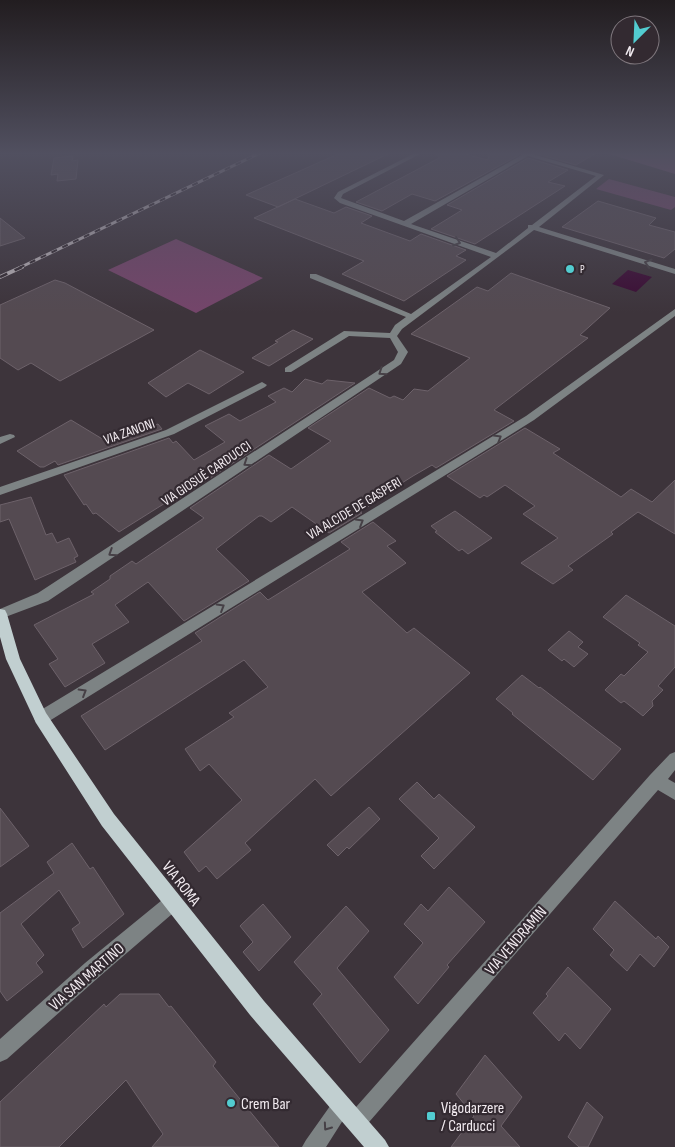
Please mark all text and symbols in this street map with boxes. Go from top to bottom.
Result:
north arrow [610,15,660,65]
text: N [623,42,637,61]
one-way arrow [452,236,461,246]
one-way arrow [645,259,653,269]
marker: P [564,263,576,275]
place label: P [580,263,585,276]
one-way arrow [378,366,388,375]
street label: VIA ZANONI [101,415,157,448]
one-way arrow [493,434,502,444]
street label: VIA GIOSUÈ CARDUCCI [158,437,254,510]
one-way arrow [243,457,253,466]
street label: VIA ALCIDE DE GASPERI [304,473,405,543]
one-way arrow [354,519,363,529]
one-way arrow [108,547,117,557]
one-way arrow [216,604,225,614]
one-way arrow [77,689,86,699]
street label: VIA ROMA [158,858,204,910]
street label: VIA VENDRAMIN [481,903,551,979]
street label: VIA SAN MARTINO [45,939,129,1015]
place label: Crem Bar [241,1095,291,1114]
marker: Crem Bar [225,1097,237,1109]
place label: Vigodarzere / Carducci [441,1099,504,1136]
marker: Vigodarzere / Carducci [425,1110,437,1122]
one-way arrow [324,1121,333,1130]

